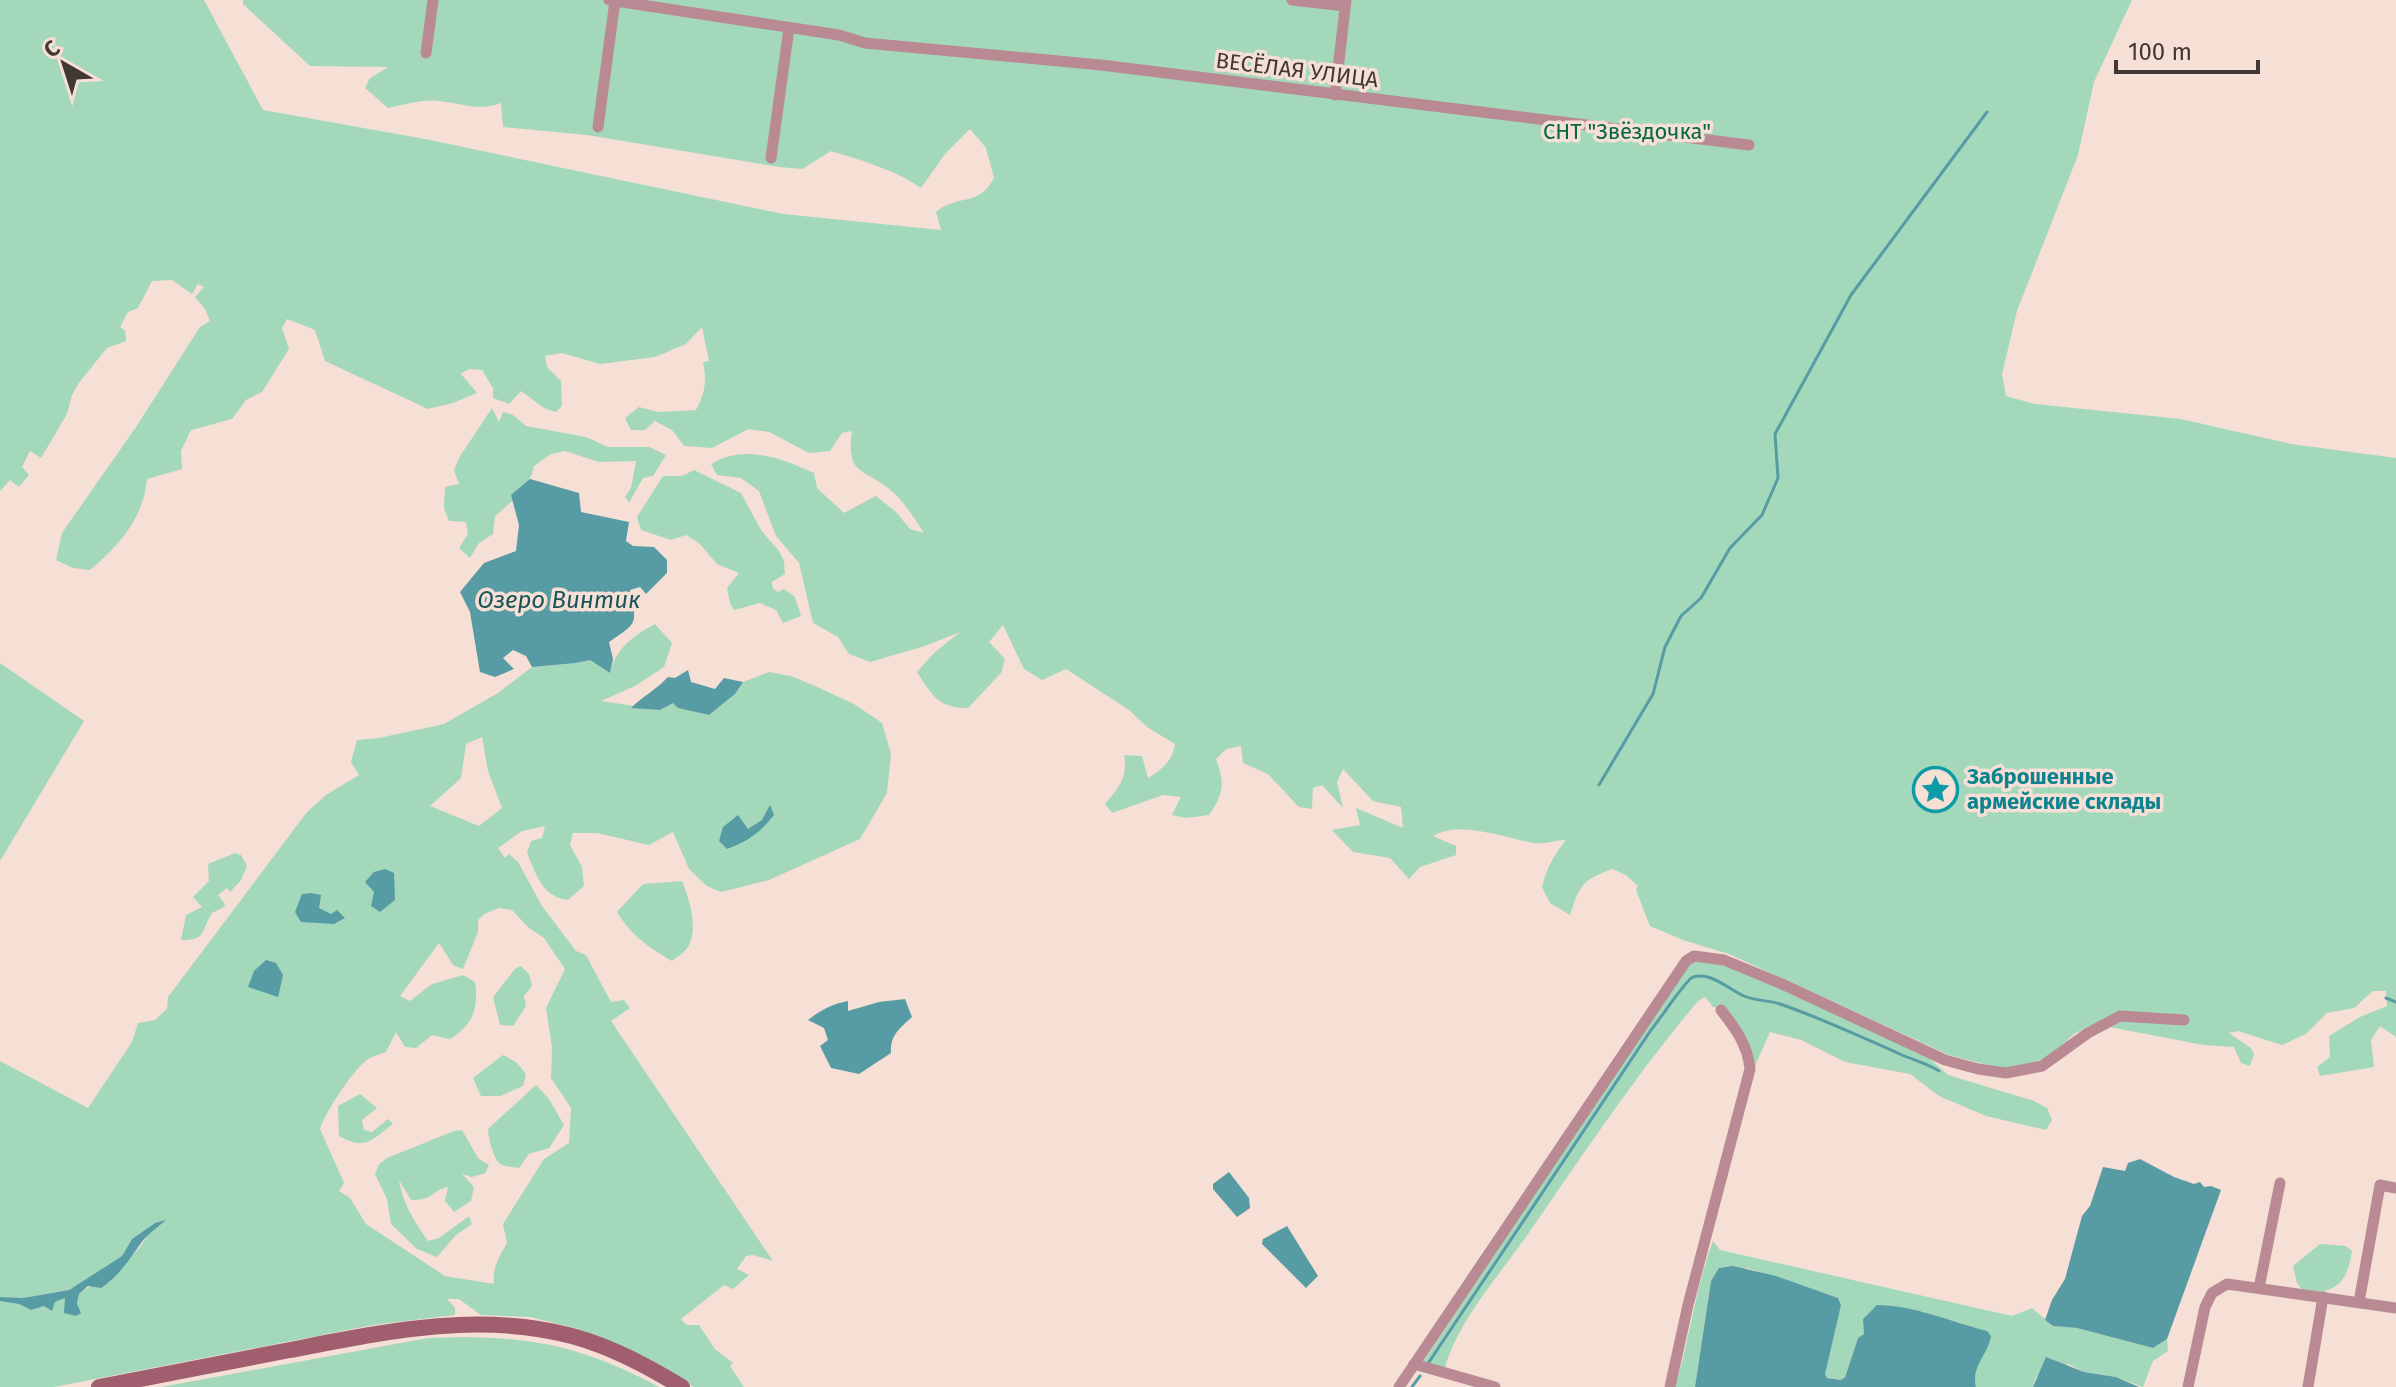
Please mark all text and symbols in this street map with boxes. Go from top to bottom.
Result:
north arrow [24,24,104,104]
scale bar [2116,24,2258,74]
text: С [38,34,65,63]
text: 100 m [2128,38,2192,66]
street label: ВЕСЁЛАЯ УЛИЦА [1214,47,1380,93]
park label: СНТ "Звёздочка" [1543,118,1711,145]
water label: Озеро Винтик [477,586,641,614]
place label: Заброшенные армейские склады [1966,763,2161,815]
place icon: Заброшенные армейские склады [1912,765,1960,813]

